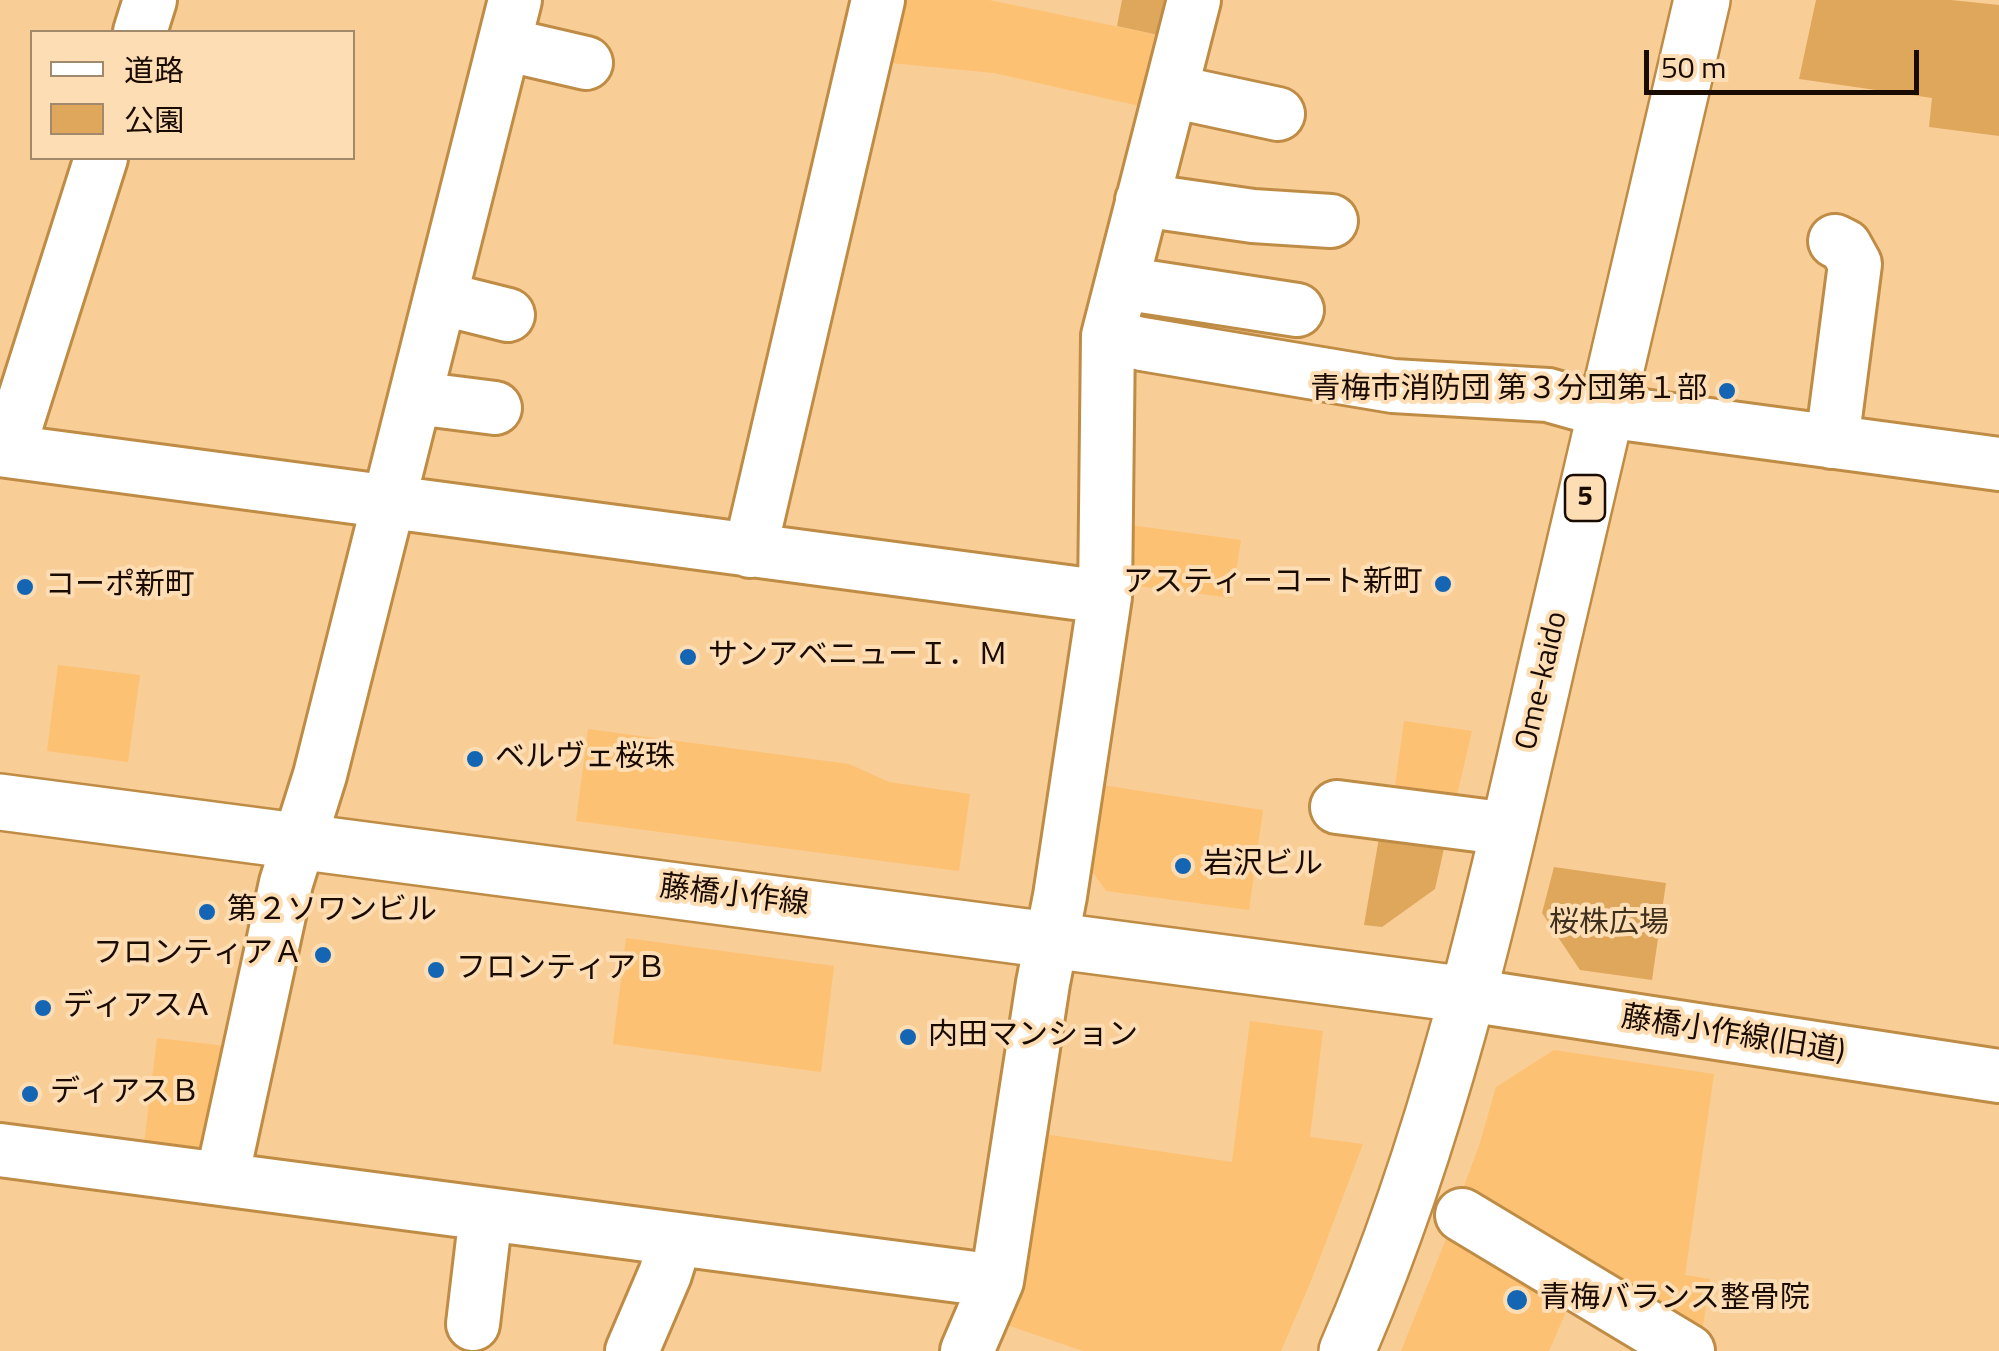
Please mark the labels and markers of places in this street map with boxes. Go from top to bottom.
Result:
place label: 青梅市消防団 第３分団第１部 [1310,373,1707,409]
marker: 青梅市消防団 第３分団第１部 [1716,380,1738,402]
place label: アスティーコート新町 [1123,566,1423,602]
place label: コーポ新町 [45,569,195,605]
marker: アスティーコート新町 [1432,573,1454,595]
marker: コーポ新町 [14,576,36,598]
place label: サンアベニューＩ．Ｍ [708,639,1008,675]
marker: サンアベニューＩ．Ｍ [677,646,699,668]
place label: ベルヴェ桜珠 [495,741,675,777]
marker: ベルヴェ桜珠 [464,748,486,770]
place label: 岩沢ビル [1203,848,1323,884]
marker: 岩沢ビル [1172,855,1194,877]
place label: 第２ソワンビル [227,894,437,930]
marker: 第２ソワンビル [196,901,218,923]
place label: フロンティアＡ [93,937,303,973]
marker: フロンティアＡ [312,944,334,966]
place label: フロンティアＢ [456,952,666,988]
marker: フロンティアＢ [425,959,447,981]
place label: ディアスＡ [63,990,213,1026]
marker: ディアスＡ [32,997,54,1019]
place label: 内田マンション [928,1019,1138,1055]
marker: 内田マンション [897,1026,919,1048]
place label: ディアスＢ [50,1076,200,1112]
marker: ディアスＢ [19,1083,41,1105]
place label: 青梅バランス整骨院 [1540,1282,1810,1318]
marker: 青梅バランス整骨院 [1504,1287,1530,1313]

